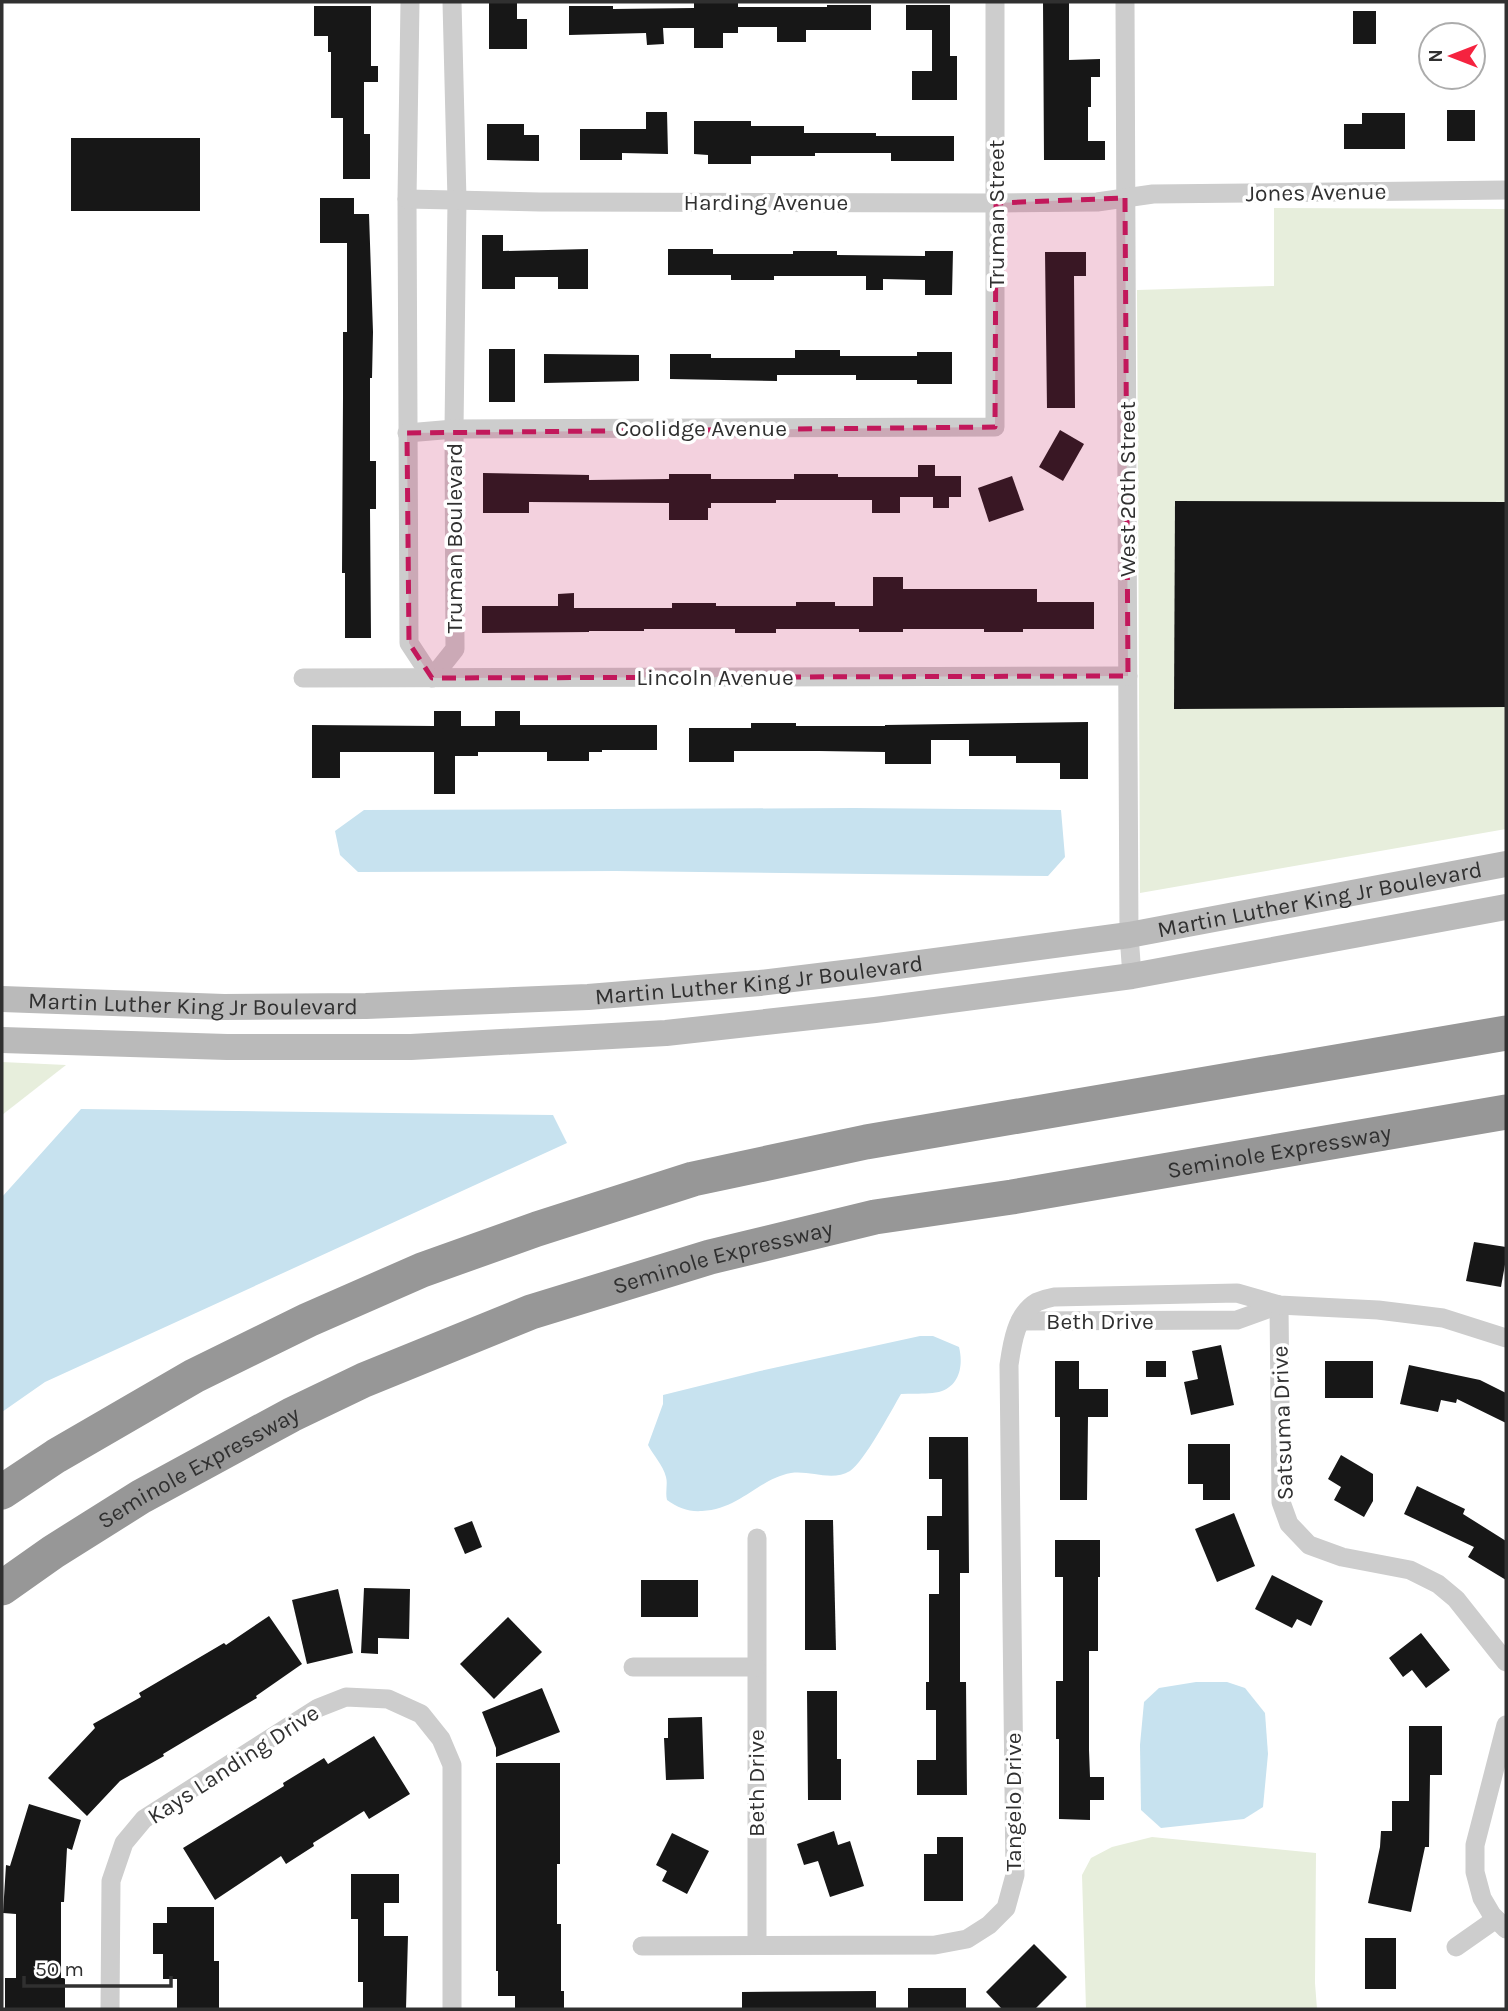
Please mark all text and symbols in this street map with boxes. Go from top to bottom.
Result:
north arrow [1417,21,1487,91]
text: N [1425,49,1447,63]
street label: Truman Street [983,139,1010,288]
street label: Jones Avenue [1245,178,1387,207]
street label: Harding Avenue [684,189,848,216]
street label: West 20th Street [1114,401,1141,577]
street label: Coolidge Avenue [615,415,787,442]
street label: Truman Boulevard [441,443,468,633]
street label: Lincoln Avenue [636,664,794,691]
street label: Martin Luther King Jr Boulevard [1155,856,1484,943]
street label: Martin Luther King Jr Boulevard [594,950,925,1010]
street label: Martin Luther King Jr Boulevard [28,987,358,1021]
street label: Seminole Expressway [1165,1119,1394,1184]
street label: Seminole Expressway [610,1215,836,1300]
street label: Beth Drive [1046,1308,1154,1335]
street label: Satsuma Drive [1266,1345,1299,1501]
street label: Seminole Expressway [93,1400,304,1534]
street label: Kays Landing Drive [143,1699,324,1830]
street label: Beth Drive [743,1729,770,1837]
street label: Tangelo Drive [1000,1732,1027,1872]
scale bar [24,1944,172,1988]
text: 50 m [35,1957,84,1981]

